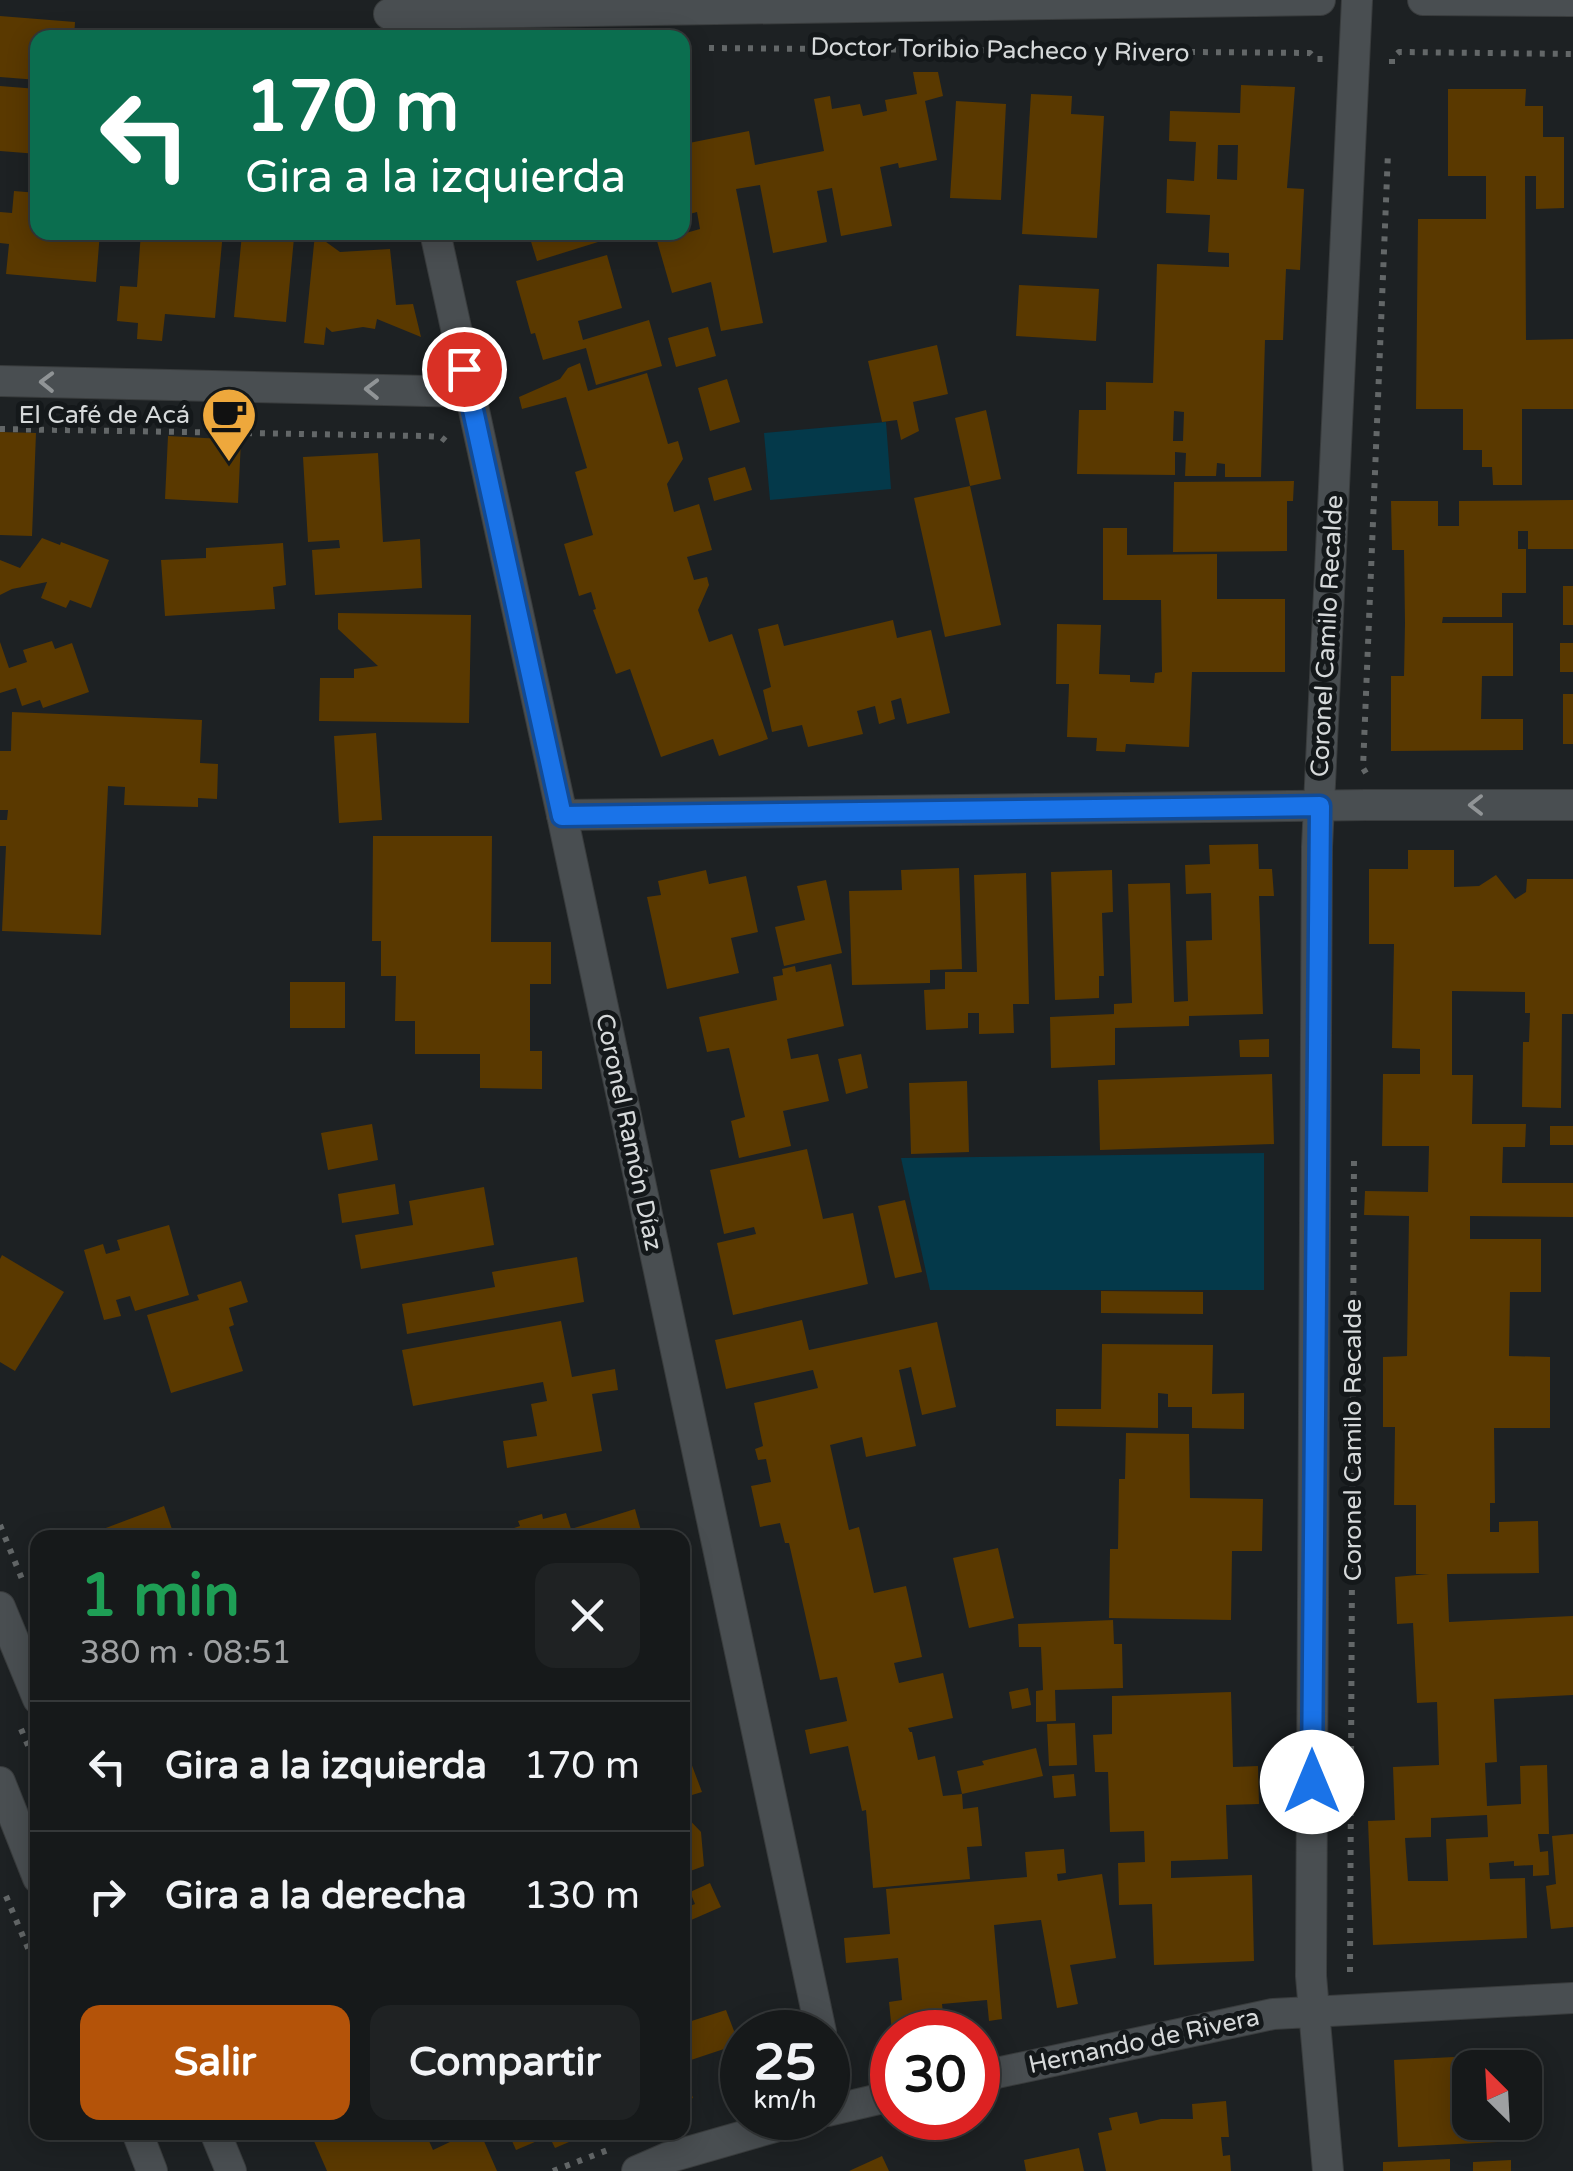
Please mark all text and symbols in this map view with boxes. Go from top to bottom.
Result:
street label: Doctor Toribio Pacheco y Rivero [810,32,1190,68]
text: 170 m [245,66,459,150]
icon: left [80,70,210,200]
text: Gira a la izquierda [245,151,626,205]
pin [422,327,507,412]
icon: arrive [437,342,492,397]
one-way arrow [39,371,54,393]
one-way arrow [364,378,380,400]
cafe icon: El Café de Acá [199,385,259,464]
place label: El Café de Acá [19,400,190,430]
street label: Coronel Camilo Recalde [1305,494,1349,778]
one-way arrow [1467,794,1482,816]
street label: Coronel Ramón Díaz [589,1011,669,1253]
street label: Coronel Camilo Recalde [1338,1299,1368,1581]
text: 1 min [80,1560,240,1632]
button: close [535,1563,640,1668]
text: 380 m · 08:51 [80,1634,292,1672]
position arrow [1260,1730,1364,1834]
icon: left [80,1739,135,1794]
text: Gira a la izquierda [165,1743,487,1789]
text: 170 m [524,1743,640,1789]
icon: right [80,1869,135,1924]
text: Gira a la derecha [165,1873,467,1919]
text: 130 m [524,1873,640,1919]
street label: Hernando de Rivera [1026,2002,1262,2080]
button: Salir [80,2005,350,2120]
button: Compartir [370,2005,640,2120]
speed limit sign: 30 [870,2010,1000,2140]
text: 25 [754,2033,816,2093]
north arrow [1452,2050,1542,2140]
map controls [1452,2050,1542,2140]
text: km/h [754,2085,816,2115]

